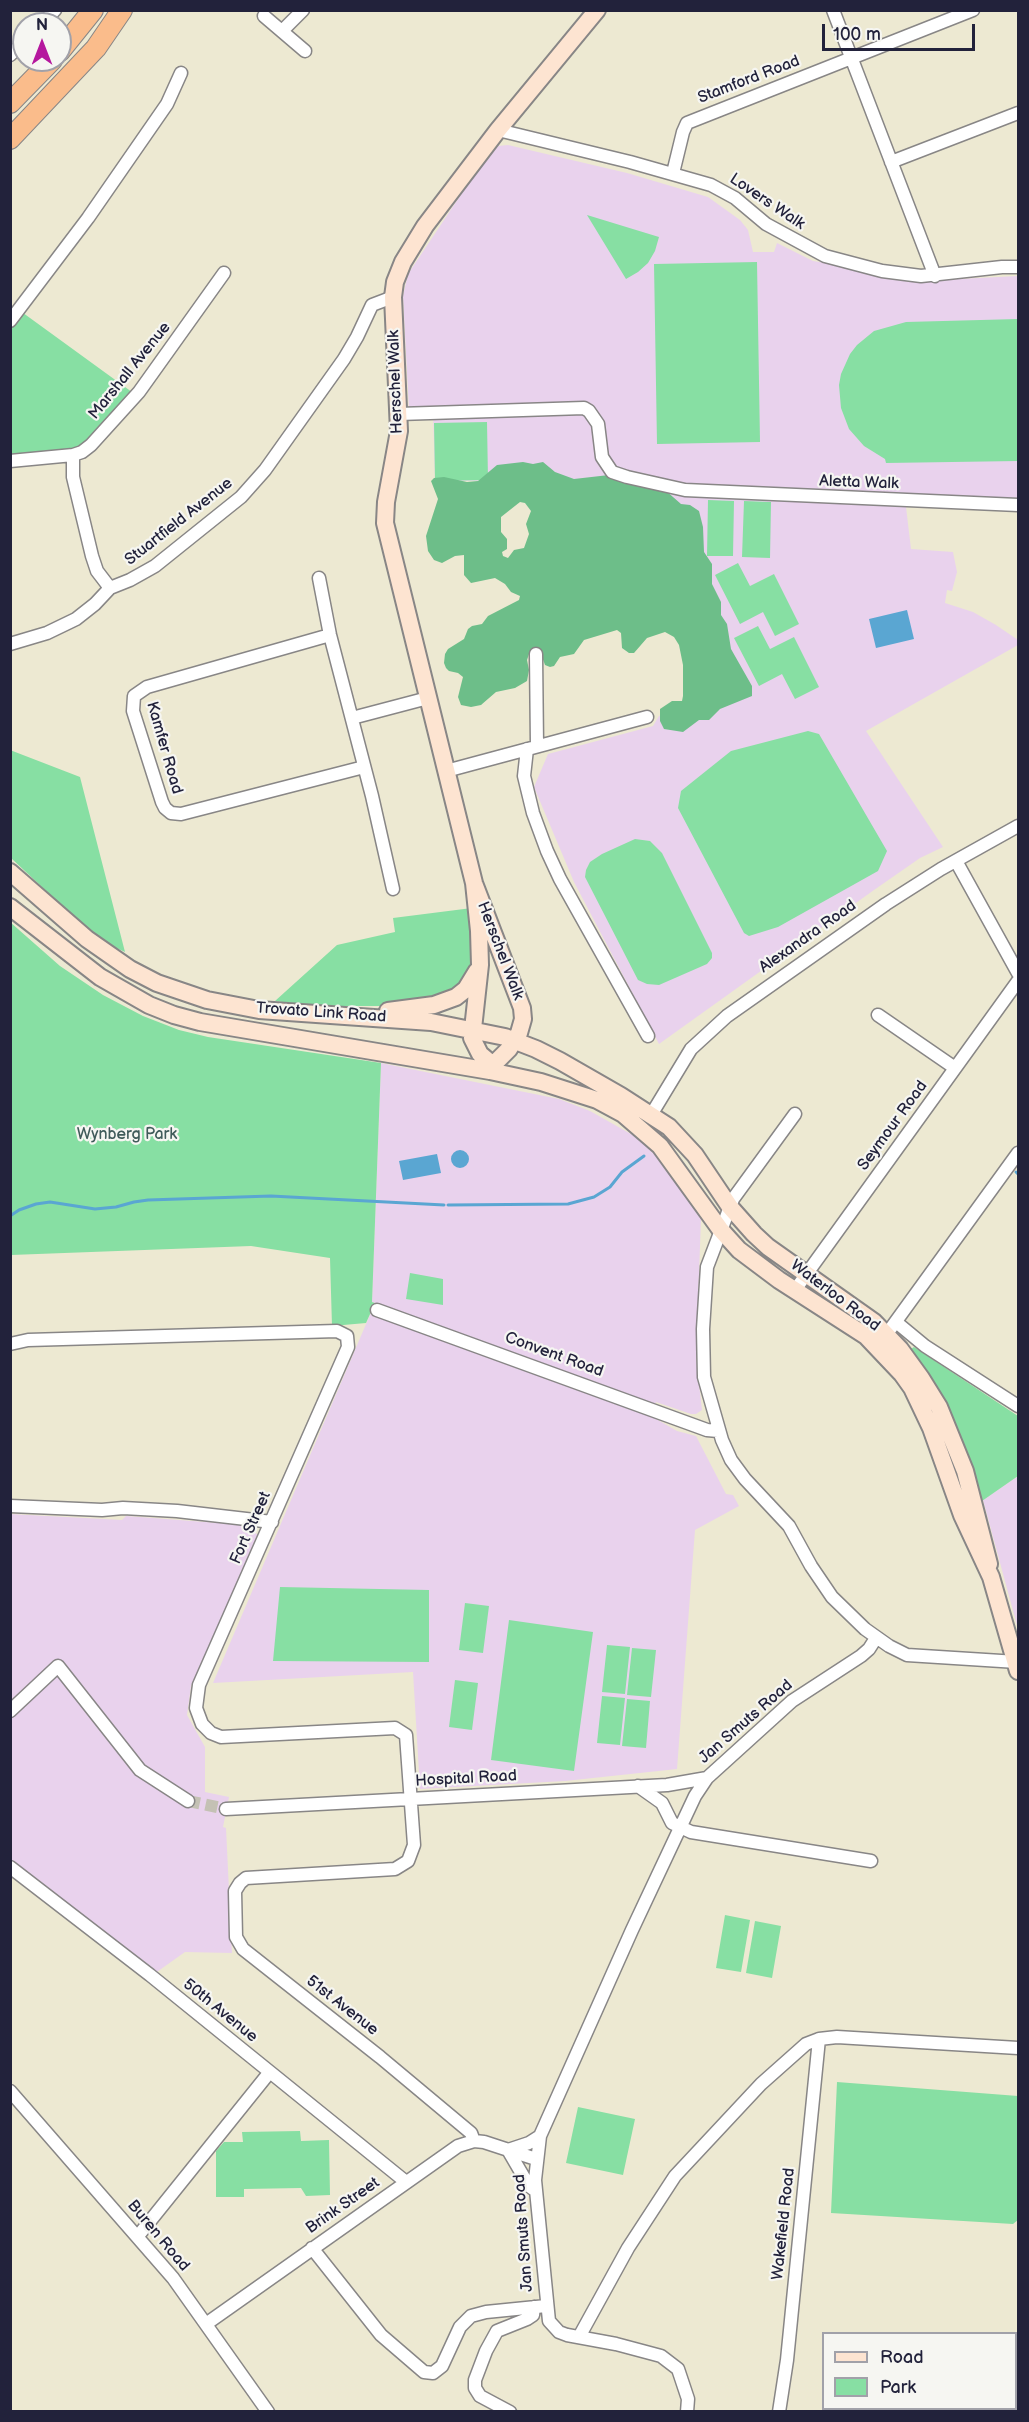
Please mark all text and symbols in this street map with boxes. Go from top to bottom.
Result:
north arrow [12,12,72,72]
scale bar [825,12,978,50]
text: N [36,16,48,35]
text: 100 m [833,24,881,45]
street label: Stamford Road [695,52,803,108]
street label: Lovers Walk [726,170,808,234]
street label: Marshall Avenue [85,318,175,424]
street label: Herschel Walk [385,330,407,434]
street label: Aletta Walk [819,472,899,494]
street label: Stuartfield Avenue [121,474,237,570]
street label: Kamfer Road [142,700,186,796]
street label: Alexandra Road [756,896,860,978]
street label: Herschel Walk [472,899,528,1003]
street label: Trovato Link Road [255,999,387,1027]
street label: Seymour Road [854,1077,932,1175]
park label: Wynberg Park [77,1125,177,1145]
street label: Waterloo Road [786,1256,884,1336]
street label: Convent Road [502,1328,606,1382]
street label: Fort Street [227,1489,275,1567]
street label: Jan Smuts Road [695,1676,797,1768]
street label: Hospital Road [415,1767,517,1791]
street label: 51st Avenue [302,1972,382,2040]
street label: 50th Avenue [179,1975,261,2047]
street label: Wakefield Road [769,2167,799,2281]
street label: Brink Street [302,2174,384,2238]
street label: Jan Smuts Road [510,2174,538,2292]
street label: Buren Road [123,2197,193,2275]
legend [822,2332,1017,2410]
text: Road [880,2347,924,2368]
text: Park [880,2377,916,2398]

